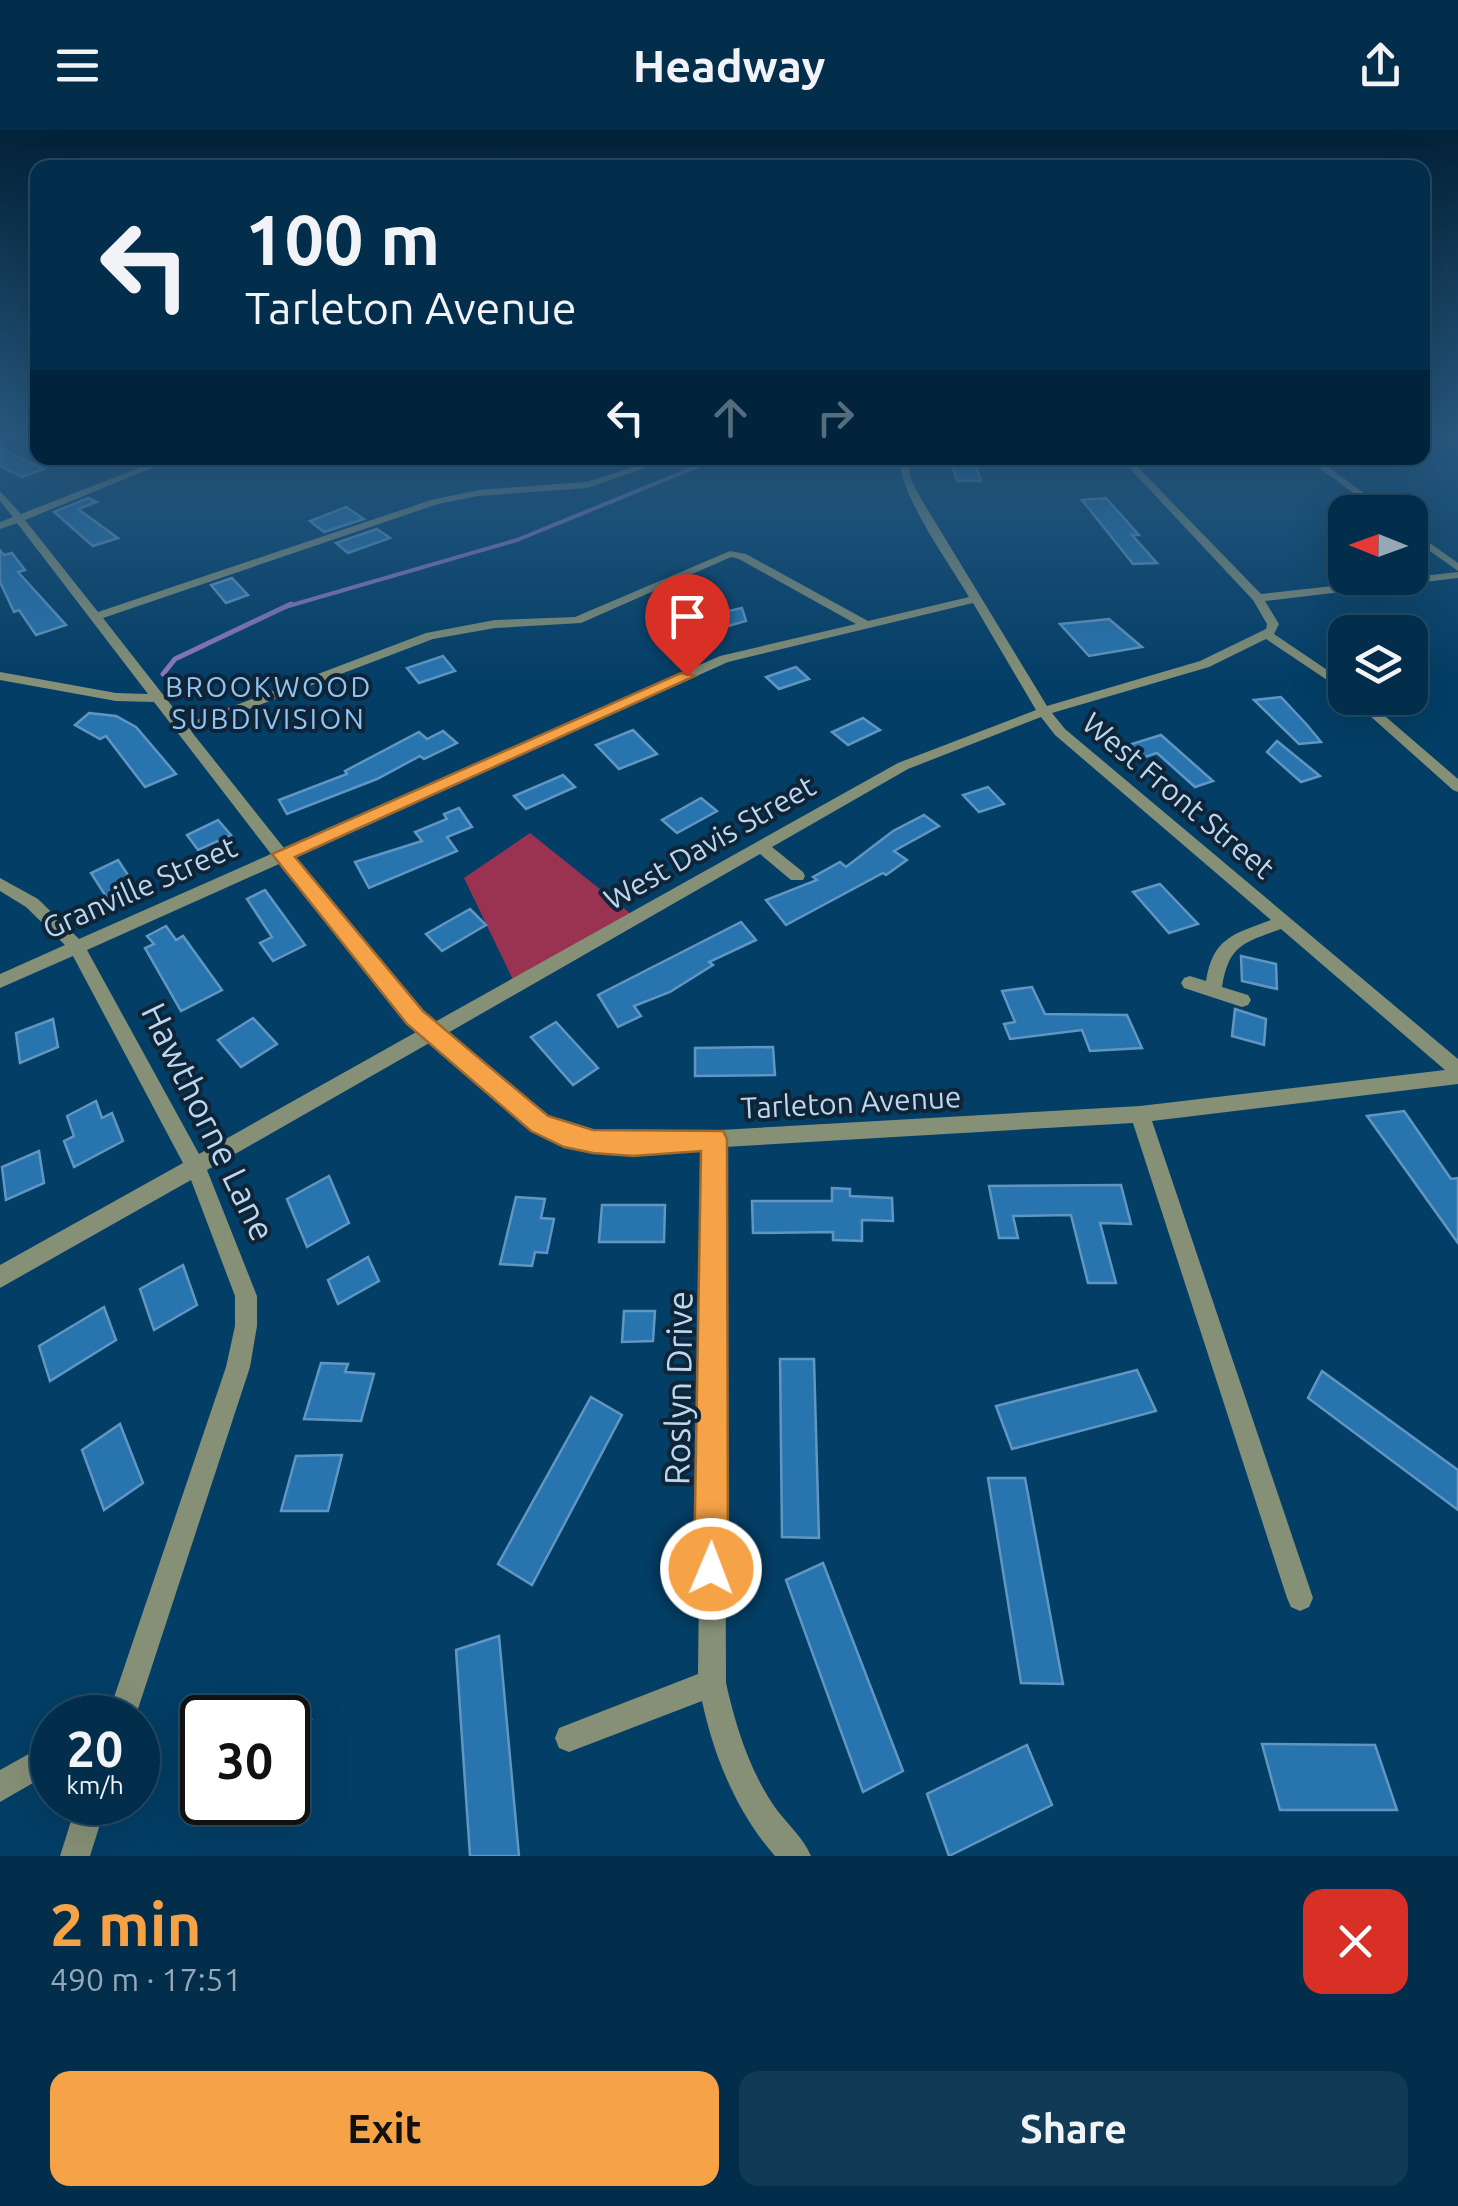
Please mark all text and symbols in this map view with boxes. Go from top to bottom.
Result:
icon: menu [50,38,105,93]
icon: share [1353,38,1408,93]
text: Headway [633,40,825,91]
icon: left [80,200,210,330]
text: 100 m [245,200,440,278]
text: Tarleton Avenue [245,282,577,333]
icon: left [598,390,653,445]
icon: ahead [703,390,758,445]
icon: right [808,390,863,445]
north arrow [1328,495,1428,595]
map controls [1328,495,1428,715]
pin [645,574,730,677]
icon: arrive [660,589,715,644]
button: layers [1328,615,1428,715]
district label: BROOKWOOD SUBDIVISION [165,671,373,734]
street label: West Front Street [1076,705,1281,885]
street label: West Davis Street [598,768,821,916]
street label: Granville Street [37,829,242,945]
street label: Hawthorne Lane [134,996,284,1247]
street label: Tarleton Avenue [740,1079,962,1125]
street label: Roslyn Drive [656,1291,700,1485]
position arrow [659,1517,763,1621]
speed limit sign: 30 [180,1695,310,1825]
text: 20 [67,1720,123,1776]
text: km/h [66,1771,124,1799]
button: close [1303,1889,1408,1994]
text: 2 min [50,1890,202,1957]
text: 490 m · 17:51 [50,1961,242,1997]
button: Exit [50,2071,719,2186]
button: Share [739,2071,1408,2186]

